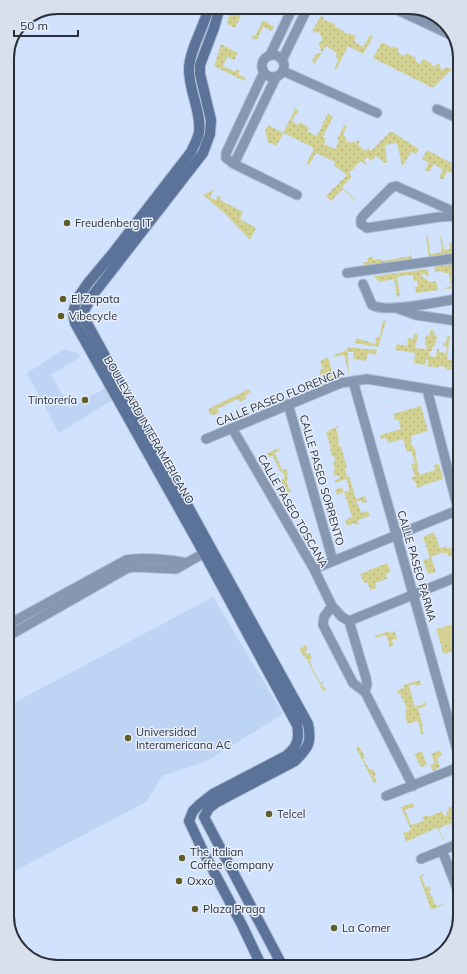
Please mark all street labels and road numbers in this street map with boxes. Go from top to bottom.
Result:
street label: BOULEVARD INTERAMERICANO [101,354,197,506]
street label: CALLE PASEO FLORENCIA [214,365,346,429]
street label: CALLE PASEO SORRENTO [297,413,347,547]
street label: CALLE PASEO TOSCANA [255,452,331,570]
street label: CALLE PASEO PARMA [394,509,440,623]

